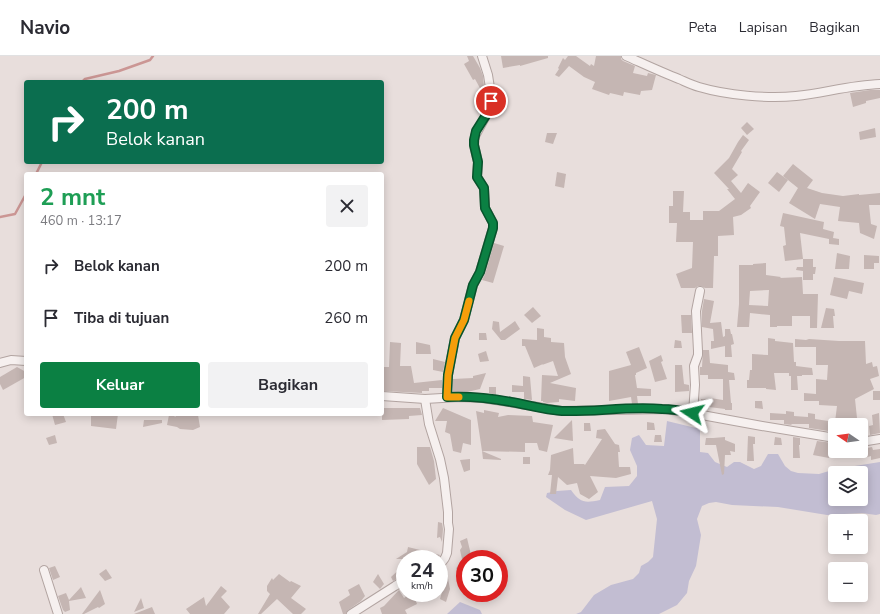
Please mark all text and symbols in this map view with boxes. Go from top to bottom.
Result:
text: Navio [20,15,70,41]
text: Peta [689,18,717,37]
text: Lapisan [739,18,787,37]
text: Bagikan [809,18,860,37]
pin [474,84,508,118]
icon: arrive [480,90,502,112]
text: 200 m [106,91,189,129]
icon: right [40,96,92,148]
text: Belok kanan [106,127,205,151]
text: 2 mnt [40,181,105,213]
button: close [326,185,368,227]
text: 460 m · 13:17 [40,212,122,230]
icon: right [40,255,62,277]
text: Belok kanan [74,256,160,276]
text: 200 m [324,256,368,276]
icon: arrive [40,307,62,329]
text: Tiba di tujuan [74,308,169,328]
text: 260 m [324,308,368,328]
button: Keluar [40,362,200,408]
button: Bagikan [208,362,368,408]
position arrow [671,392,713,434]
north arrow [828,418,868,458]
map controls [828,418,868,602]
button: layers [828,466,868,506]
button: + [828,514,868,554]
speed limit sign: 30 [456,550,508,602]
text: 24 [410,557,434,584]
button: − [828,562,868,602]
text: km/h [411,579,433,593]

